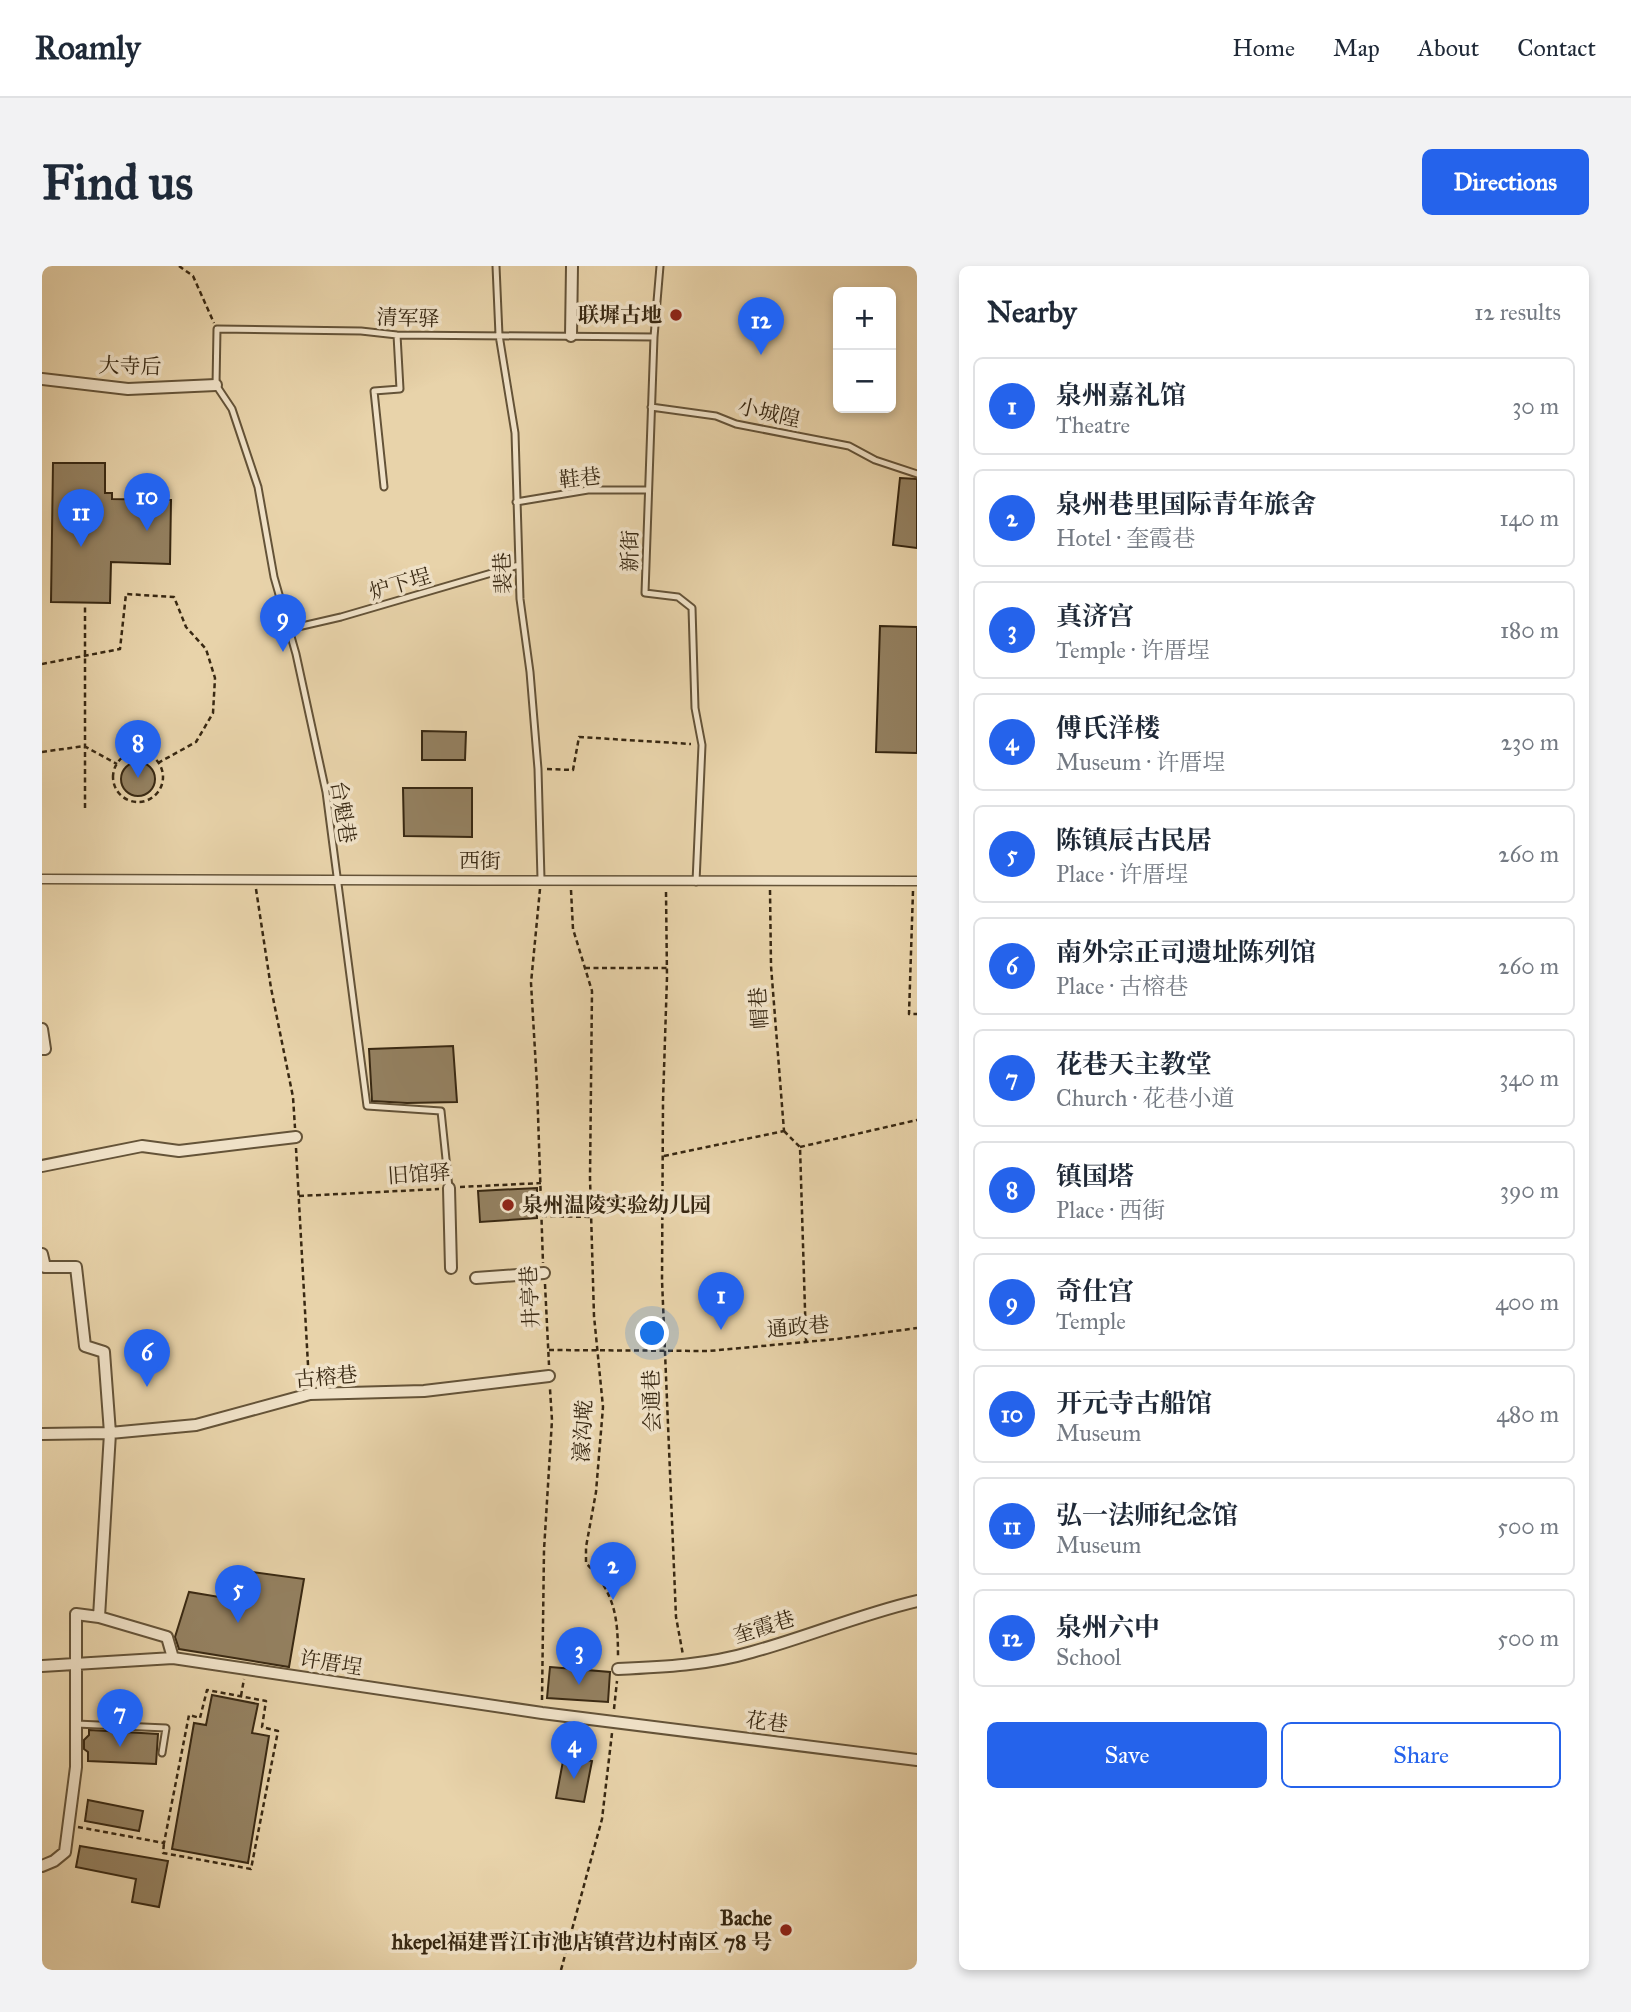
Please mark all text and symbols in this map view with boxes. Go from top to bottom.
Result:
text: Roamly [35,28,140,68]
text: Home [1232,33,1295,63]
text: Map [1333,33,1380,63]
text: About [1418,33,1479,63]
text: Contact [1517,33,1596,63]
button: Directions [1422,149,1589,215]
text: Find us [42,153,193,212]
map controls [833,287,896,413]
button: + [833,287,896,350]
text: Nearby [987,294,1077,330]
pin: 12 [738,297,784,355]
text: 12 results [1474,298,1561,326]
place label: 联墀古地 [578,302,662,328]
street label: 清军驿 [376,304,440,332]
marker: 联墀古地 [668,307,684,323]
button: − [833,350,896,413]
street label: 大寺后 [98,352,162,380]
text: 泉州嘉礼馆 [1056,379,1186,411]
text: 1 [1007,392,1017,420]
text: 30 m [1512,392,1559,420]
street label: 小城隍 [735,393,803,433]
text: Theatre [1056,411,1130,439]
street label: 鞋巷 [558,463,602,493]
pin: 10 [124,473,170,531]
text: 泉州巷里国际青年旅舍 [1056,488,1316,520]
pin: 11 [58,489,104,547]
text: 2 [1006,504,1018,532]
text: 140 m [1499,504,1559,532]
text: Hotel · 奎霞巷 [1056,524,1195,552]
street label: 新街 [617,530,643,572]
street label: 裴巷 [489,551,517,595]
street label: 炉下埕 [366,563,434,605]
pin: 9 [260,594,306,652]
text: 真济宫 [1056,600,1134,632]
text: 3 [1007,616,1017,644]
text: 180 m [1500,616,1559,644]
text: Temple · 许厝埕 [1056,636,1210,664]
text: 傅氏洋楼 [1056,712,1160,744]
pin: 8 [115,720,161,778]
text: 4 [1006,728,1018,756]
text: 230 m [1501,728,1559,756]
text: Museum · 许厝埕 [1056,748,1225,776]
street label: 台魁巷 [325,779,361,845]
text: 陈镇辰古民居 [1056,824,1212,856]
text: 5 [1007,840,1017,868]
text: 260 m [1498,840,1559,868]
street label: 西街 [459,848,501,874]
text: Place · 许厝埕 [1056,860,1188,888]
text: 南外宗正司遗址陈列馆 [1056,936,1316,968]
text: 6 [1006,952,1018,980]
text: 260 m [1498,952,1559,980]
text: Place · 古榕巷 [1056,972,1188,1000]
street label: 帽巷 [745,986,773,1030]
text: 花巷天主教堂 [1056,1048,1212,1080]
text: 7 [1006,1064,1018,1092]
text: 340 m [1499,1064,1559,1092]
text: Church · 花巷小道 [1056,1084,1235,1112]
street label: 旧馆驿 [387,1159,451,1189]
text: 镇国塔 [1056,1160,1134,1192]
text: 8 [1006,1176,1018,1204]
text: 390 m [1500,1176,1559,1204]
place label: 泉州温陵实验幼儿园 [522,1192,711,1218]
text: Place · 西街 [1056,1196,1165,1224]
marker: 泉州温陵实验幼儿园 [500,1197,516,1213]
street label: 井亭巷 [515,1265,545,1329]
pin: 1 [698,1272,744,1330]
text: 奇仕宫 [1056,1275,1134,1307]
text: 9 [1006,1288,1018,1316]
text: 400 m [1495,1288,1559,1316]
text: Temple [1056,1307,1126,1335]
street label: 通政巷 [765,1311,831,1343]
your location [635,1316,669,1350]
pin: 6 [124,1329,170,1387]
street label: 古榕巷 [293,1361,359,1393]
street label: 会通巷 [638,1369,666,1433]
text: 开元寺古船馆 [1056,1387,1212,1419]
street label: 濠沟墘 [568,1399,598,1463]
text: 10 [1001,1400,1023,1428]
text: 480 m [1496,1400,1559,1428]
text: Museum [1056,1419,1141,1447]
text: 弘一法师纪念馆 [1056,1499,1238,1531]
text: 11 [1003,1512,1021,1540]
text: 500 m [1497,1512,1559,1540]
text: Museum [1056,1531,1141,1559]
pin: 2 [590,1542,636,1600]
pin: 5 [215,1565,261,1623]
street label: 奎霞巷 [730,1605,798,1649]
text: 泉州六中 [1056,1611,1160,1643]
text: 12 [1002,1624,1022,1652]
text: 500 m [1497,1624,1559,1652]
pin: 3 [556,1627,602,1685]
text: School [1056,1643,1121,1671]
street label: 许厝埕 [298,1645,364,1681]
pin: 7 [97,1689,143,1747]
street label: 花巷 [745,1707,789,1737]
pin: 4 [551,1721,597,1779]
button: Save [987,1722,1267,1788]
button: Share [1281,1722,1561,1788]
place label: Bache hkepel福建晋江市池店镇营边村南区 78 号 [391,1905,772,1955]
marker: Bache hkepel福建晋江市池店镇营边村南区 78 号 [778,1922,794,1938]

